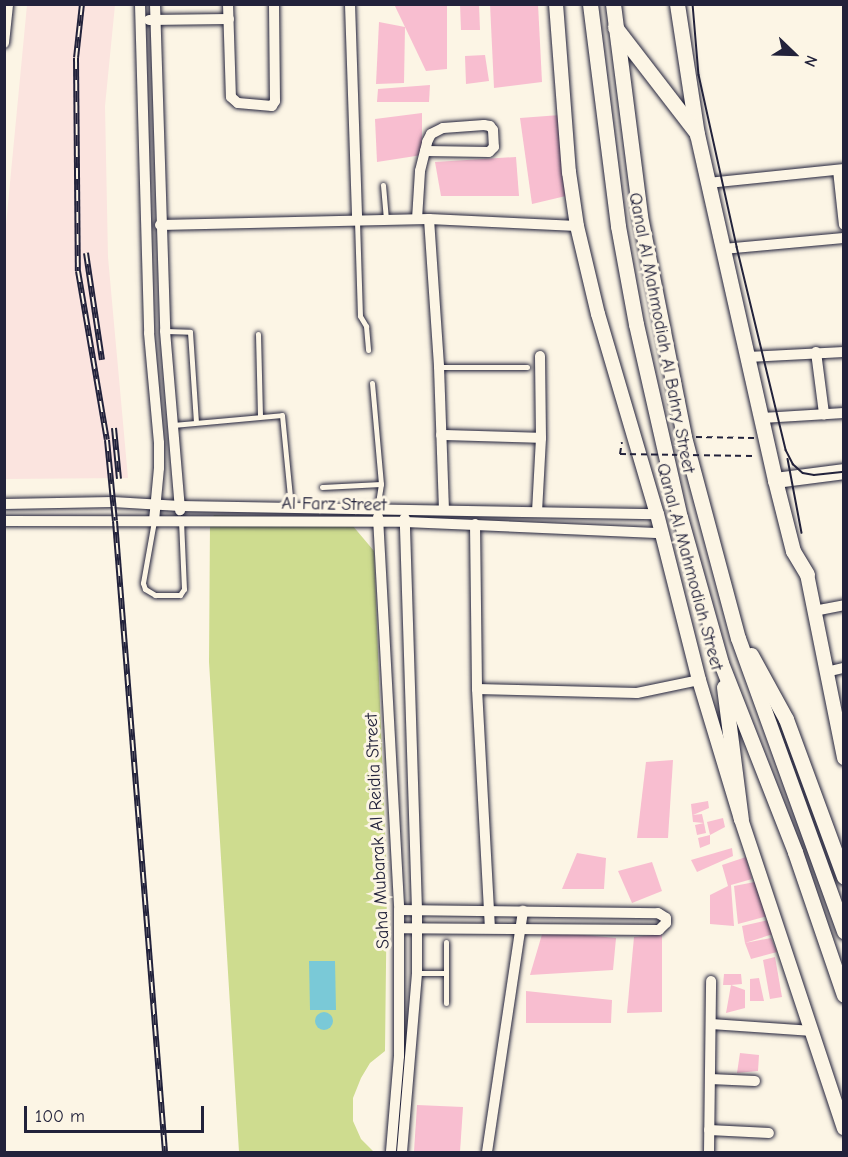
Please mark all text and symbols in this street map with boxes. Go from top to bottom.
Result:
north arrow [764,24,824,84]
text: N [800,53,821,69]
street label: Qanal Al Mahmodiah Al Bahry Street [623,191,699,475]
street label: Qanal Al Mahmodiah Street [651,461,727,673]
street label: Al Farz Street [281,493,387,517]
street label: Saha Mubarak Al Reidia Street [361,712,395,950]
scale bar [27,1094,207,1132]
text: 100 m [35,1106,85,1127]

